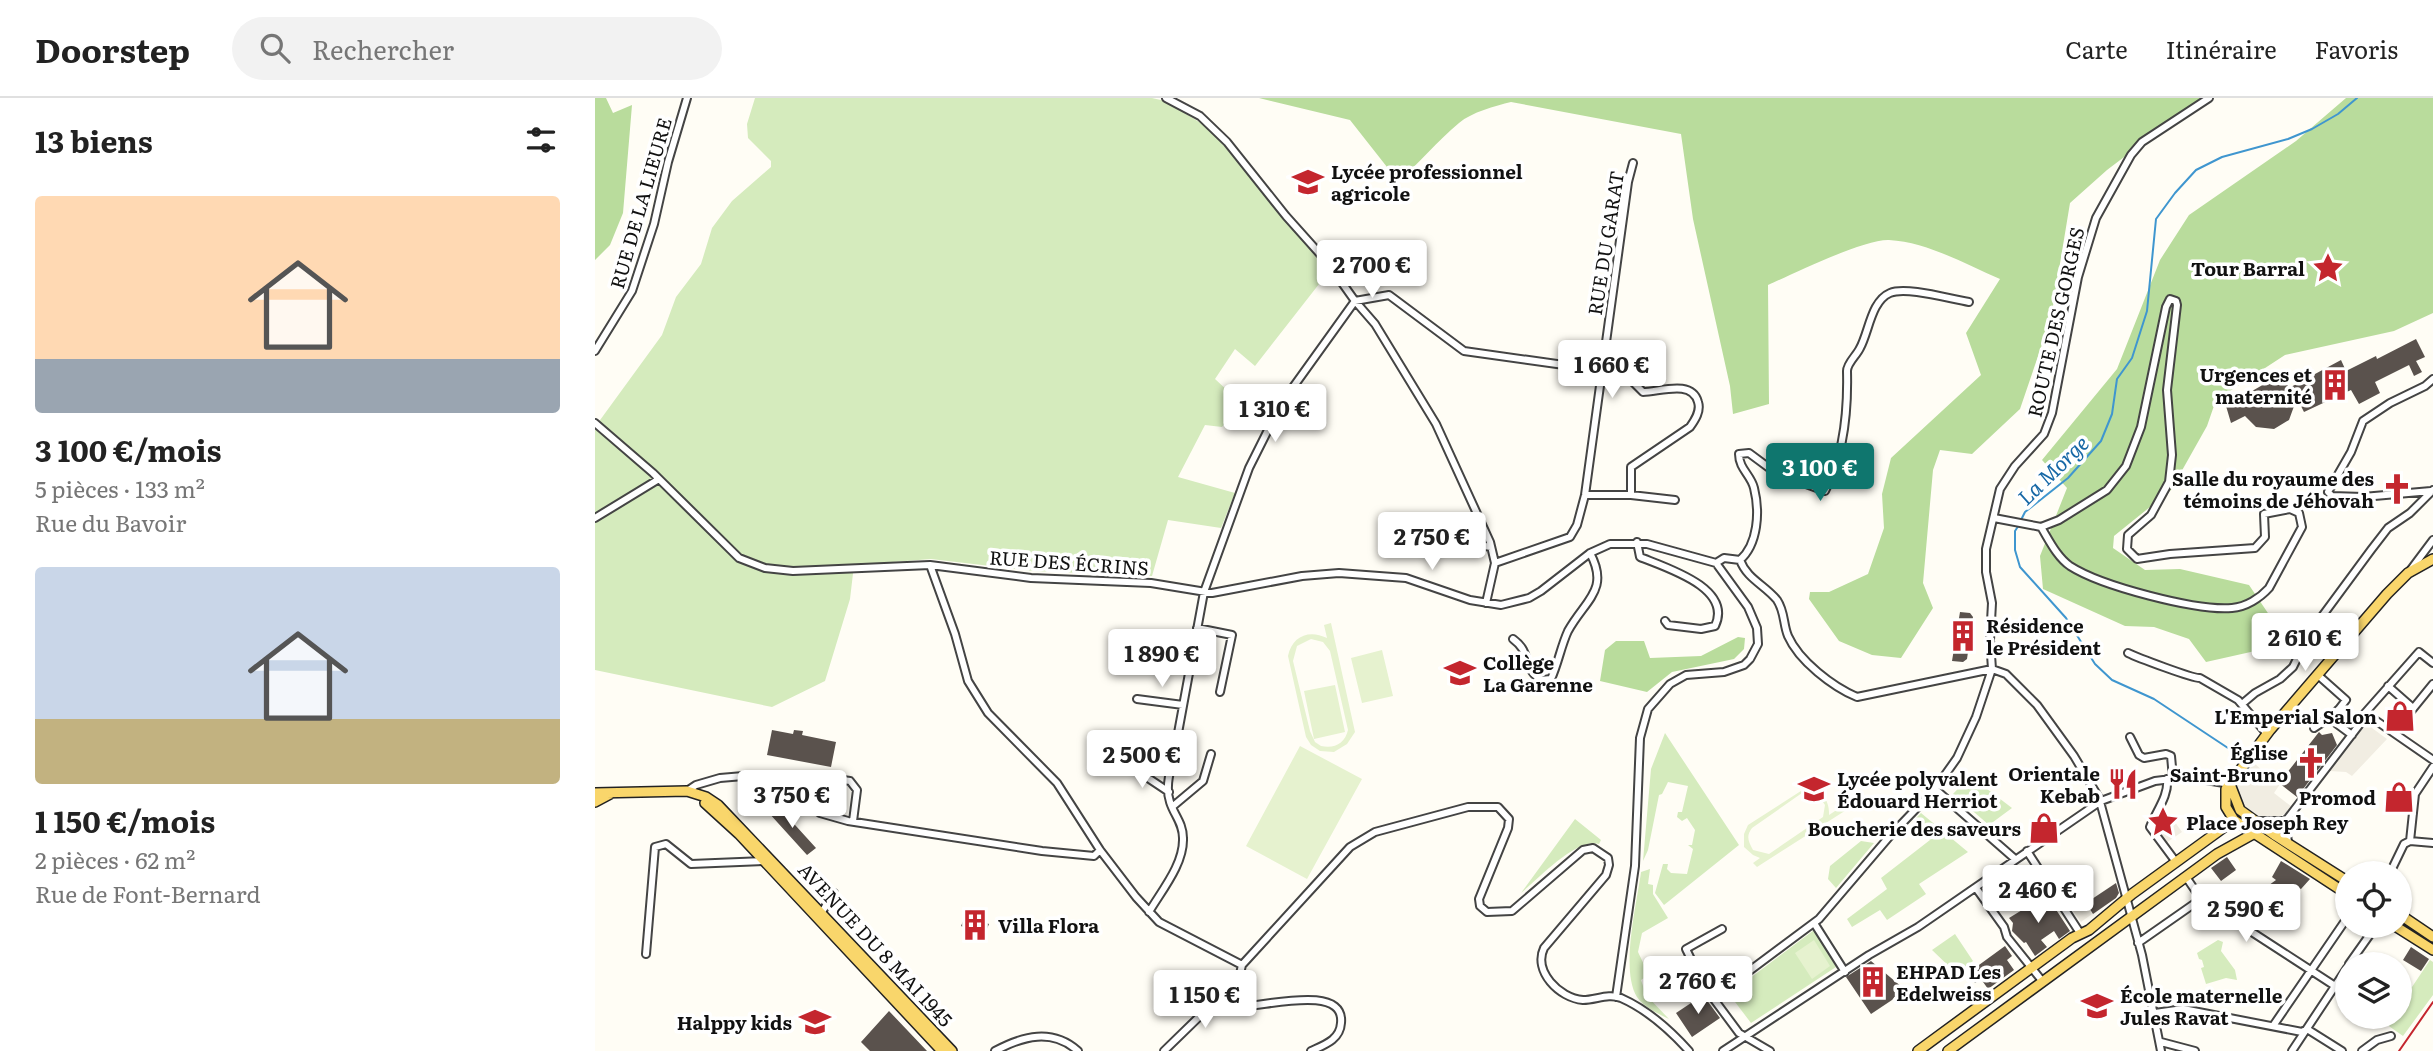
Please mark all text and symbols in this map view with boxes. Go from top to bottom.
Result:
search box [232,17,722,80]
text: Doorstep [35,24,190,73]
icon: search [256,29,294,67]
text: Rechercher [312,29,454,68]
text: Carte [2065,31,2128,66]
text: Itinéraire [2166,31,2277,66]
text: Favoris [2315,31,2398,66]
street label: RUE DE LA LIEURE [602,114,678,292]
text: 13 biens [35,118,153,162]
icon: filters [522,121,560,159]
place label: Lycée professionnel agricole [1331,157,1523,207]
school or university icon: Lycée professionnel agricole [1291,165,1325,199]
street label: RUE DU GARAT [1580,169,1630,317]
street label: ROUTE DES GORGES [2020,224,2090,420]
pin: 2 700 € [1307,240,1437,300]
icon: home [235,242,361,368]
text: 2 700 € [1333,246,1411,280]
place icon: Tour Barral [2311,251,2345,285]
place label: Tour Barral [2191,254,2305,282]
pin: 1 660 € [1547,341,1677,400]
text: 1 660 € [1574,346,1650,380]
place label: Urgences et maternité [2200,360,2313,410]
building icon: Urgences et maternité [2318,368,2352,402]
pin: 1 310 € [1210,384,1340,444]
text: 1 310 € [1239,390,1311,424]
text: 3 100 €/mois [35,427,222,471]
water label: La Morge [2009,427,2095,511]
pin: 3 100 € [1755,444,1885,503]
text: 3 100 € [1782,449,1858,483]
place label: Salle du royaume des témoins de Jéhovah [2172,464,2374,514]
text: 5 pièces · 133 m² [35,471,205,505]
church icon: Salle du royaume des témoins de Jéhovah [2380,472,2414,506]
text: Rue du Bavoir [35,505,186,539]
pin: 2 750 € [1367,512,1497,572]
text: 2 750 € [1394,518,1470,552]
street label: RUE DES ÉCRINS [988,542,1150,582]
place label: Résidence le Président [1986,611,2101,661]
icon: home [235,613,361,739]
pin: 2 610 € [2240,614,2370,673]
building icon: Résidence le Président [1946,619,1980,653]
text: 2 610 € [2268,619,2342,653]
pin: 1 890 € [1097,630,1227,689]
text: 1 890 € [1124,635,1200,669]
place label: Collège La Garenne [1483,648,1593,698]
school or university icon: Collège La Garenne [1443,656,1477,690]
shop icon: L'Emperial Salon [2383,699,2417,733]
place label: L'Emperial Salon [2214,702,2377,730]
pin: 2 500 € [1077,730,1207,790]
text: 2 500 € [1103,736,1181,770]
place label: Église Saint-Bruno [2170,738,2288,788]
church icon: Église Saint-Bruno [2294,746,2328,780]
place label: Orientale Kebab [2008,759,2100,809]
place label: Lycée polyvalent Édouard Herriot [1837,764,1999,814]
restaurant icon: Orientale Kebab [2106,767,2140,801]
pin: 3 750 € [727,770,857,830]
school or university icon: Lycée polyvalent Édouard Herriot [1797,772,1831,806]
text: 3 750 € [754,776,830,810]
shop icon: Promod [2382,780,2416,814]
place label: Promod [2299,783,2376,811]
text: 1 150 €/mois [35,798,215,842]
place icon: Place Joseph Rey [2146,805,2180,839]
place label: Place Joseph Rey [2186,808,2349,836]
shop icon: Boucherie des saveurs [2027,811,2061,845]
place label: Boucherie des saveurs [1807,814,2021,842]
text: 2 pièces · 62 m² [35,842,195,876]
street label: AVENUE DU 8 MAI 1945 [792,856,960,1033]
map controls [2335,861,2412,1029]
button: locate [2335,861,2412,938]
pin: 2 460 € [1973,866,2103,925]
text: 2 460 € [1998,871,2078,905]
text: Rue de Font-Bernard [35,876,260,910]
pin: 2 590 € [2181,884,2311,944]
text: 2 590 € [2207,890,2285,924]
building icon: Villa Flora [958,908,992,942]
place label: Villa Flora [998,911,1099,939]
button: layers [2335,952,2412,1029]
pin: 2 760 € [1633,956,1763,1016]
place label: EHPAD Les Edelweiss [1896,957,2001,1007]
text: 2 760 € [1659,962,1737,996]
building icon: EHPAD Les Edelweiss [1856,965,1890,999]
pin: 1 150 € [1140,970,1270,1030]
text: 1 150 € [1170,976,1240,1010]
place label: École maternelle Jules Ravat [2120,981,2283,1031]
school or university icon: École maternelle Jules Ravat [2080,989,2114,1023]
school or university icon: Halppy kids [798,1005,832,1039]
place label: Halppy kids [677,1008,792,1036]

